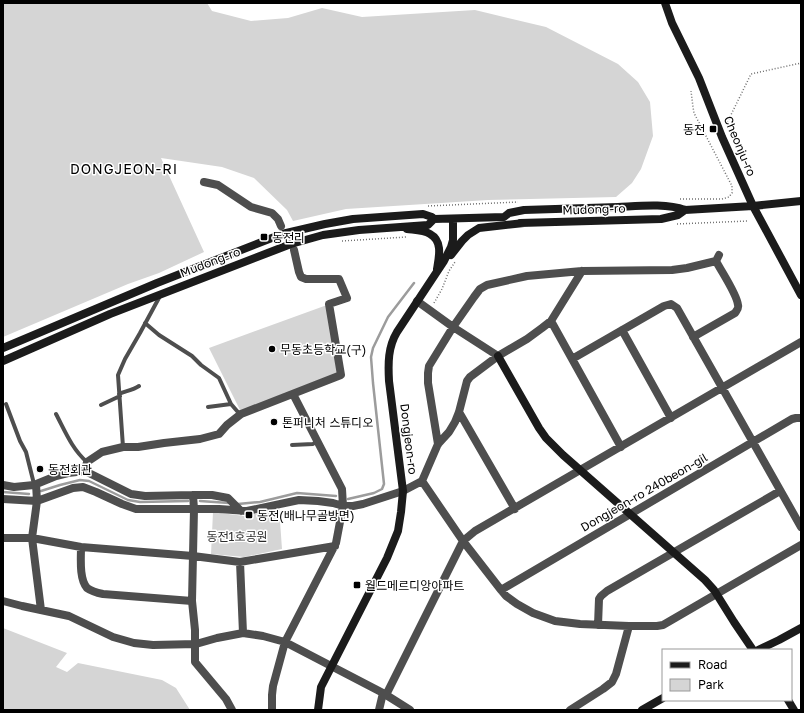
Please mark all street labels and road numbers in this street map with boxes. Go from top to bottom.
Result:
street label: Cheonju-ro [721,114,759,178]
street label: Mudong-ro [562,200,626,218]
street label: Mudong-ro [178,244,242,280]
street label: Dongjeon-ro [397,403,421,475]
street label: Dongjeon-ro 240beon-gil [578,449,710,535]

